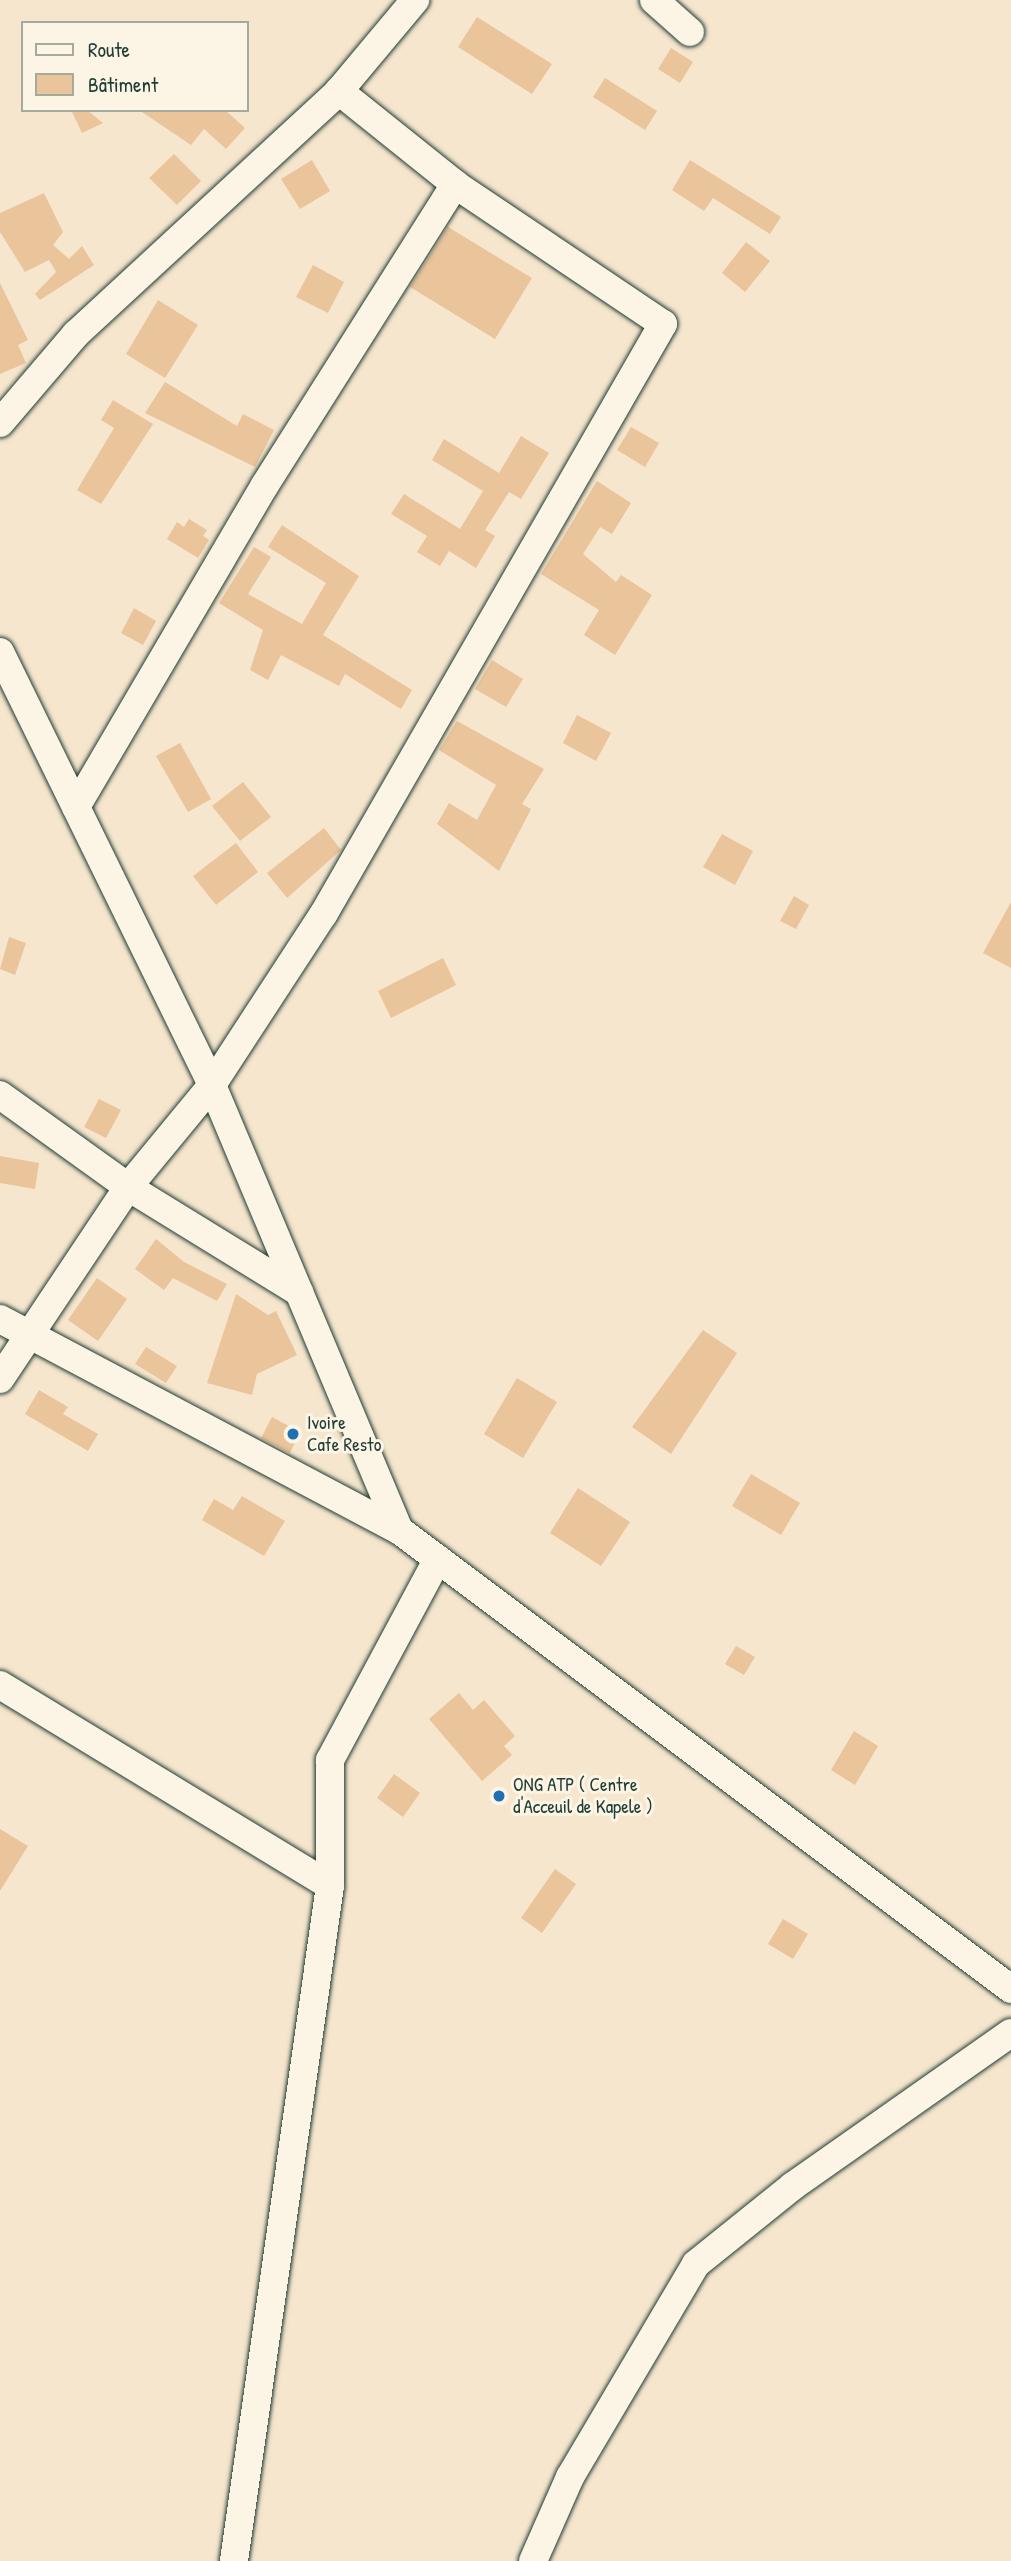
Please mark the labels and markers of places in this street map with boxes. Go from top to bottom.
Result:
place label: Ivoire Cafe Resto [307,1412,381,1456]
marker: Ivoire Cafe Resto [285,1426,301,1442]
place label: ONG ATP ( Centre d'Acceuil de Kapele ) [513,1774,653,1818]
marker: ONG ATP ( Centre d'Acceuil de Kapele ) [491,1788,507,1804]

